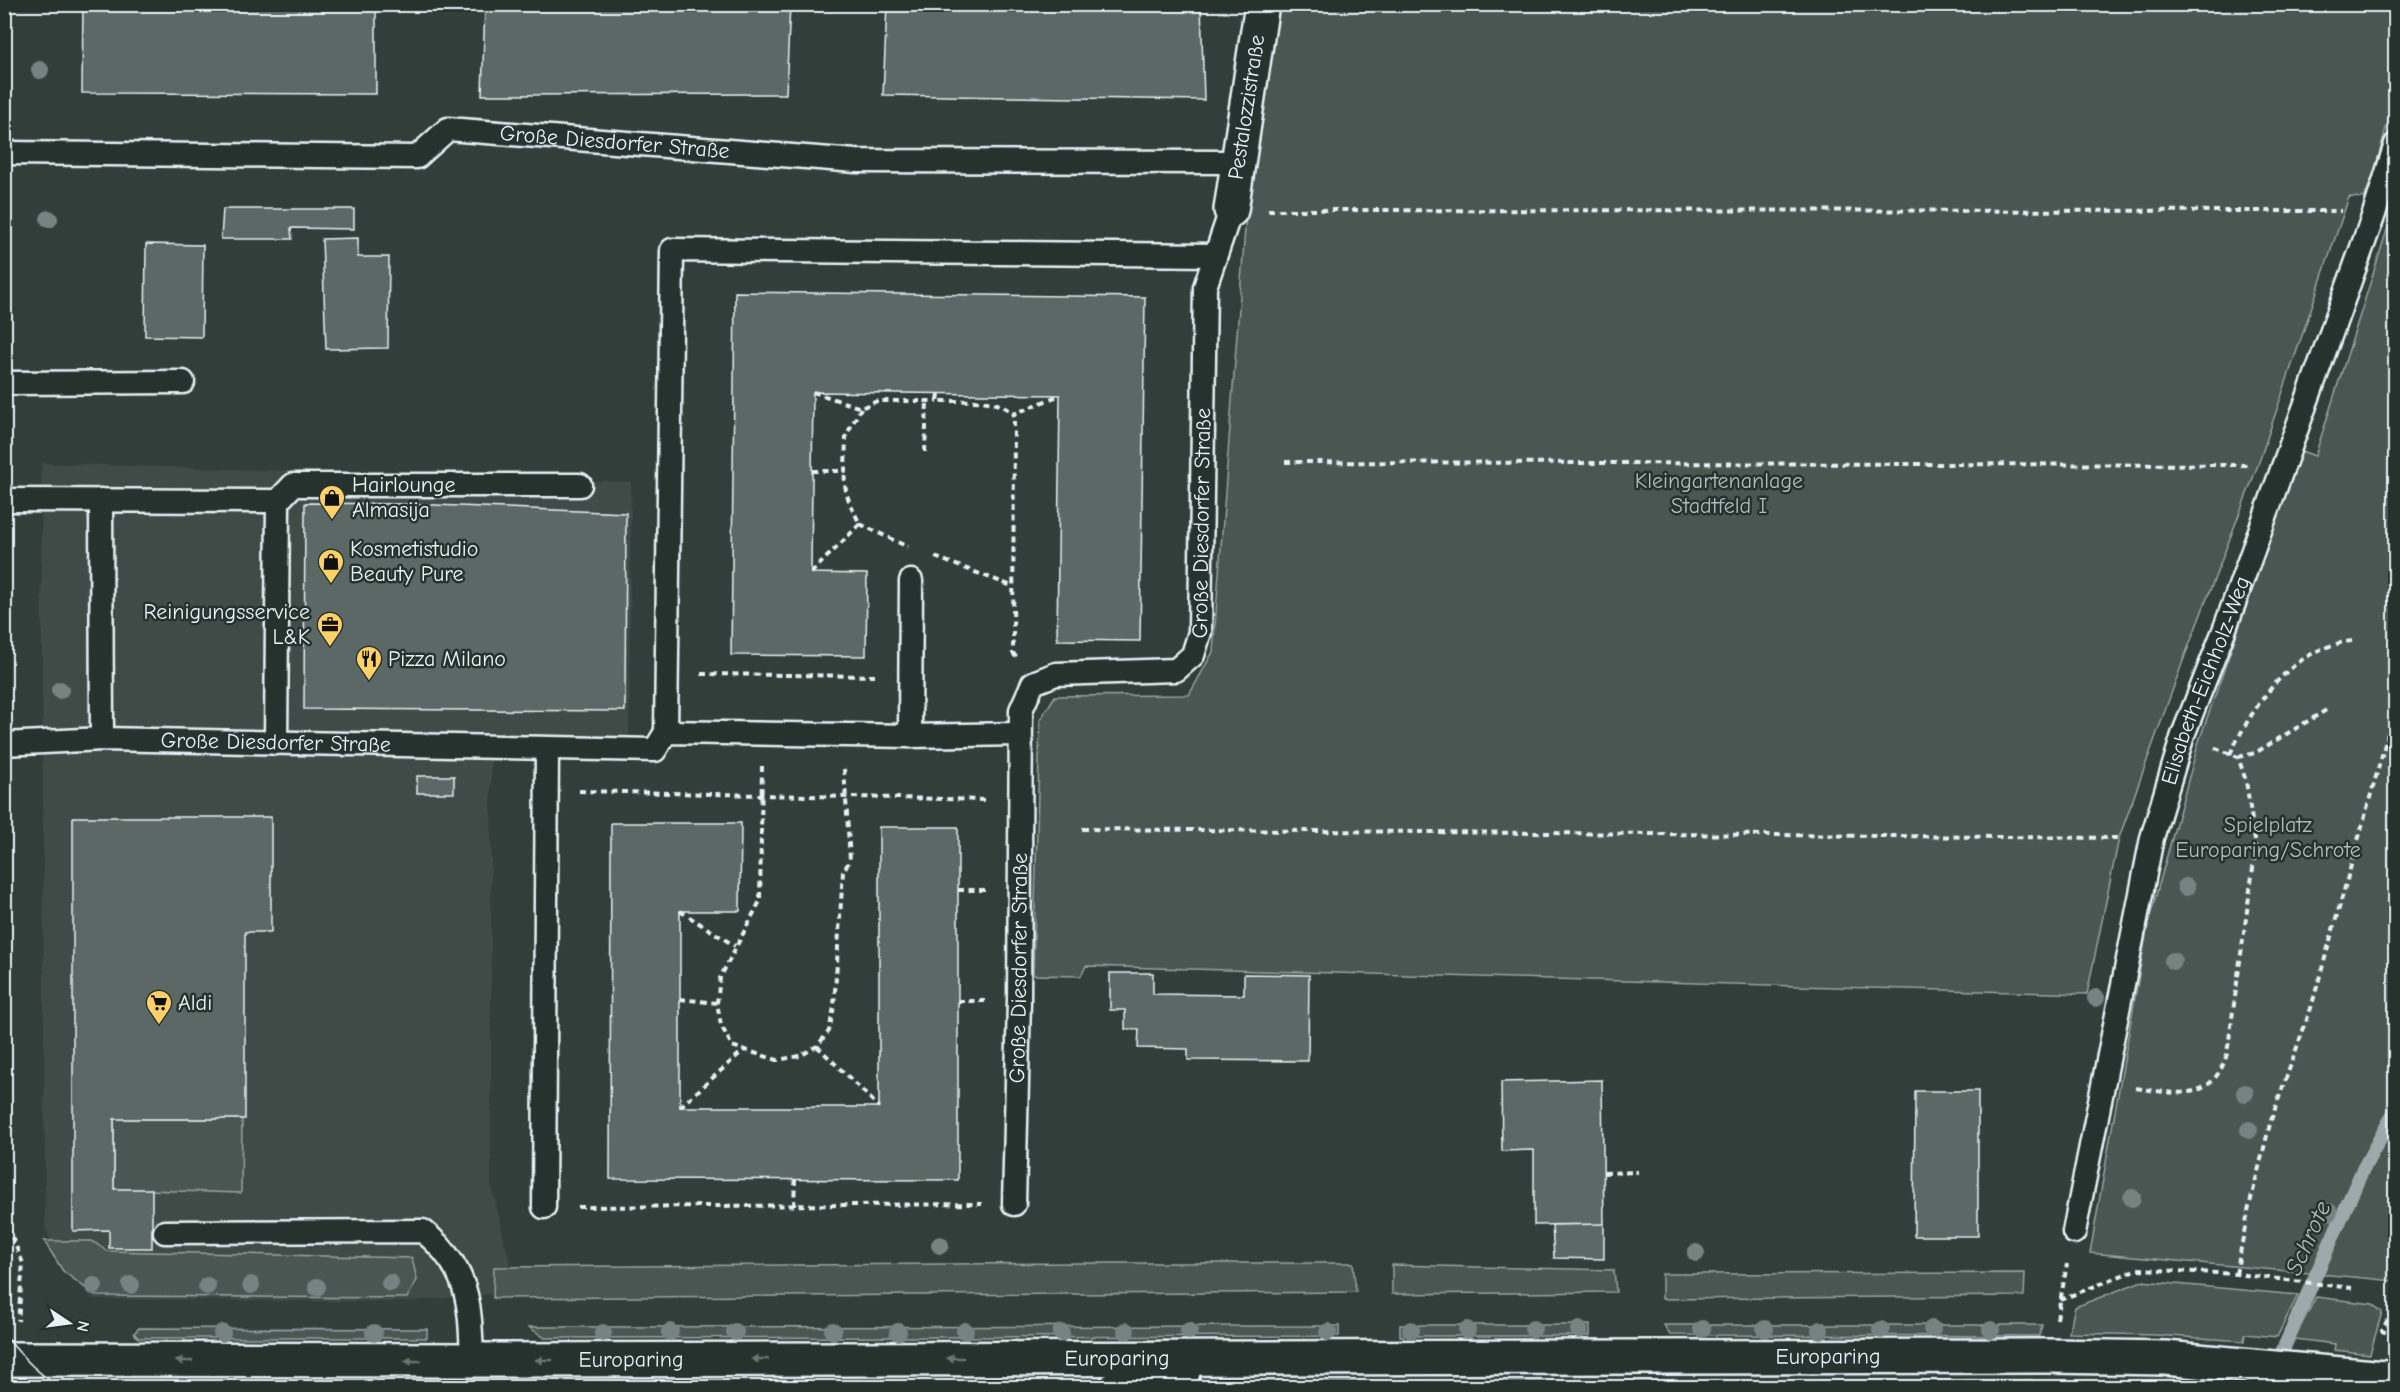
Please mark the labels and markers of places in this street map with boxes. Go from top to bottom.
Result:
place label: Hairlounge Almasija [352,472,456,523]
shop icon: Hairlounge Almasija [317,483,347,521]
place label: Kosmetistudio Beauty Pure [350,536,478,587]
shop icon: Kosmetistudio Beauty Pure [316,547,346,585]
place label: Reinigungsservice L&K [143,599,310,650]
office icon: Reinigungsservice L&K [315,610,345,648]
restaurant icon: Pizza Milano [354,644,384,682]
place label: Pizza Milano [388,646,506,672]
supermarket icon: Aldi [144,988,174,1026]
place label: Aldi [178,990,212,1016]

